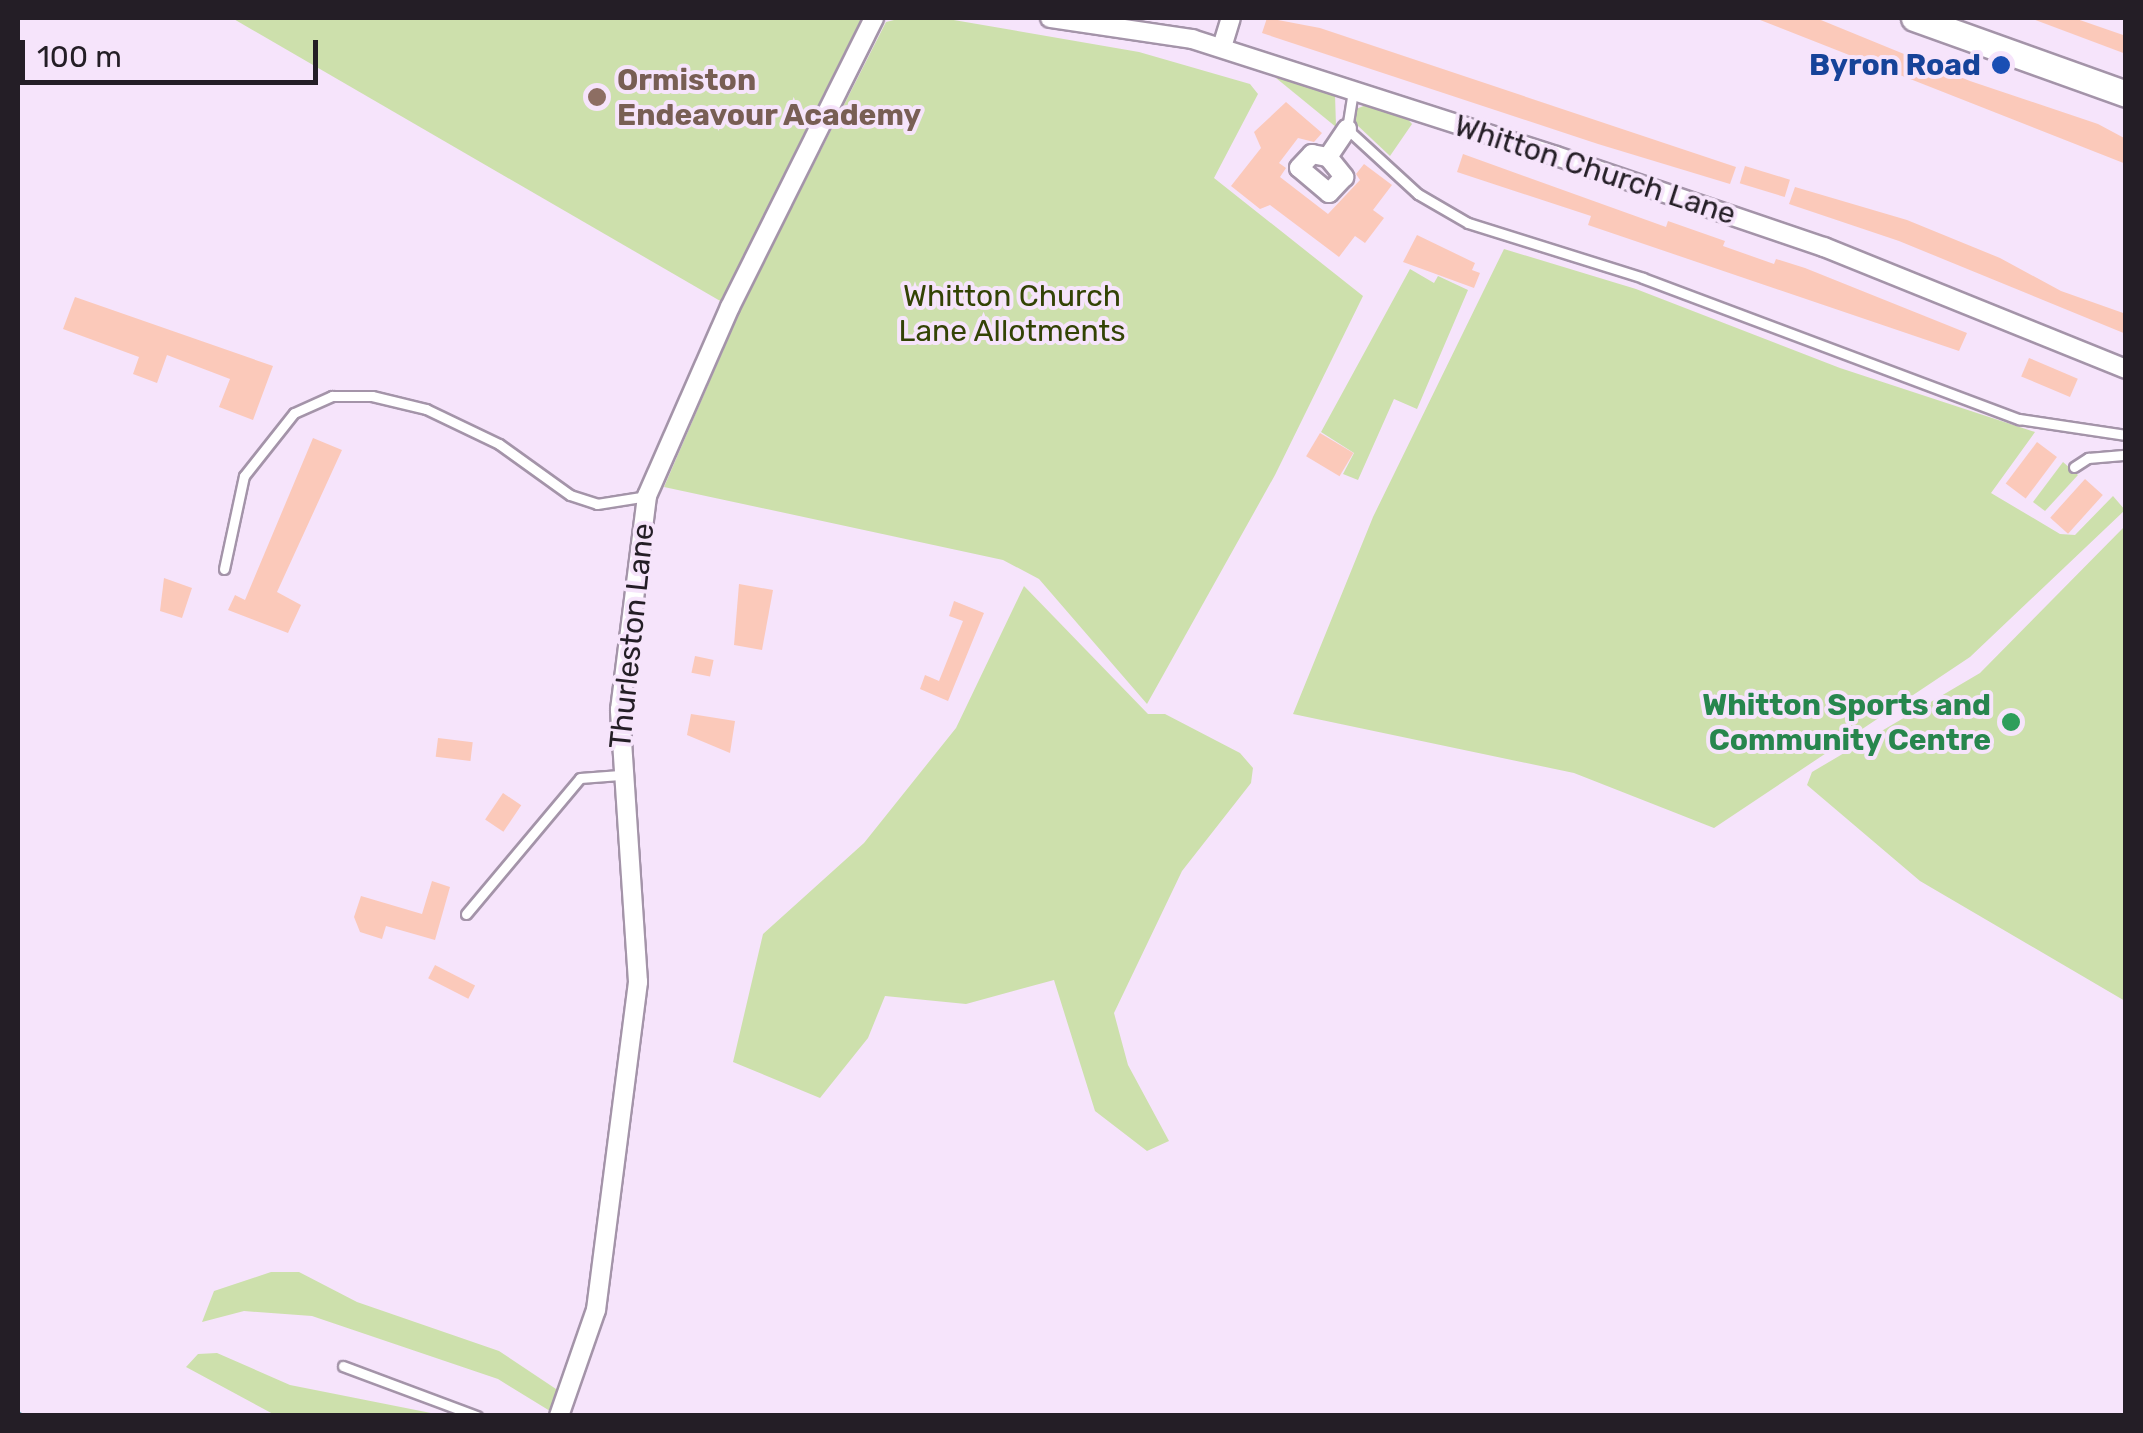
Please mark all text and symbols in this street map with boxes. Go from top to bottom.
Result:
scale bar [25,20,322,82]
text: 100 m [37,39,122,75]
place label: Byron Road [1809,47,1981,83]
marker: Byron Road [1990,54,2012,76]
place label: Ormiston Endeavour Academy [617,62,923,132]
marker: Ormiston Endeavour Academy [586,86,608,108]
street label: Whitton Church Lane [1450,107,1740,233]
park label: Whitton Church Lane Allotments [898,278,1126,348]
street label: Thurleston Lane [602,521,662,751]
place label: Whitton Sports and Community Centre [1702,687,1991,758]
marker: Whitton Sports and Community Centre [2000,711,2022,733]

